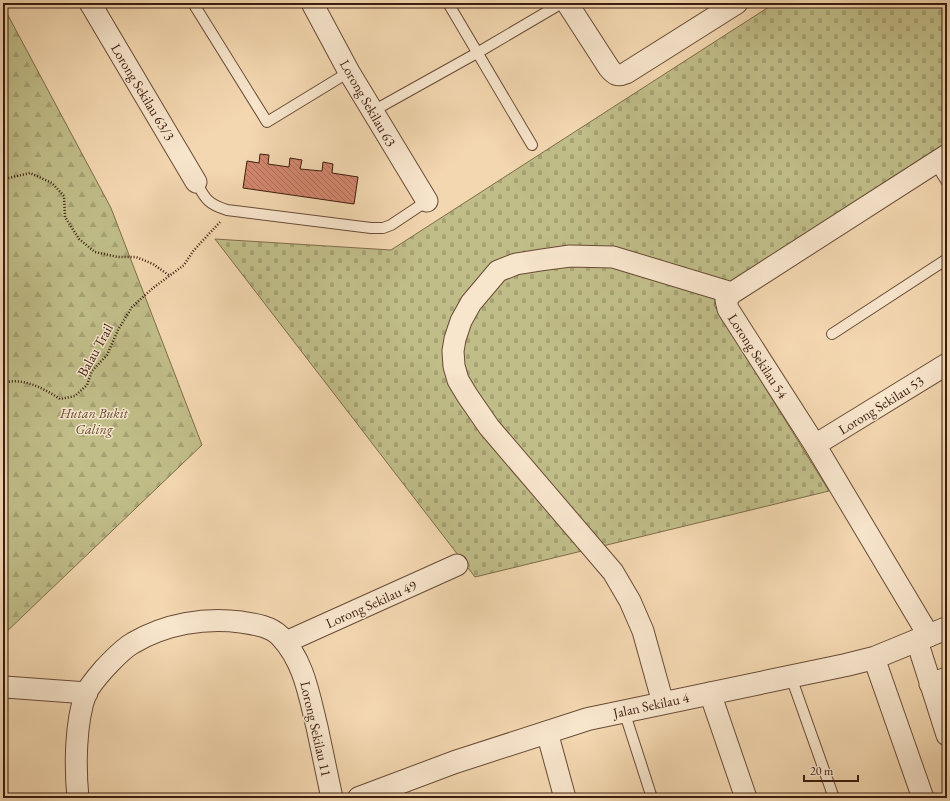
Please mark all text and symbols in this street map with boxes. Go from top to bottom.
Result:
street label: Lorong Sekilau 63/3 [107,40,179,144]
street label: Lorong Sekilau 63 [336,56,400,150]
street label: Lorong Sekilau 54 [724,310,792,402]
street label: Balau Trail [73,320,117,380]
street label: Lorong Sekilau 53 [835,371,927,438]
park label: Hutan Bukit Galing [59,404,129,438]
street label: Lorong Sekilau 49 [323,576,419,632]
street label: Lorong Sekilau 11 [296,679,336,779]
street label: Jalan Sekilau 4 [610,688,691,722]
scale bar [804,757,858,783]
text: 20 m [810,763,834,779]

